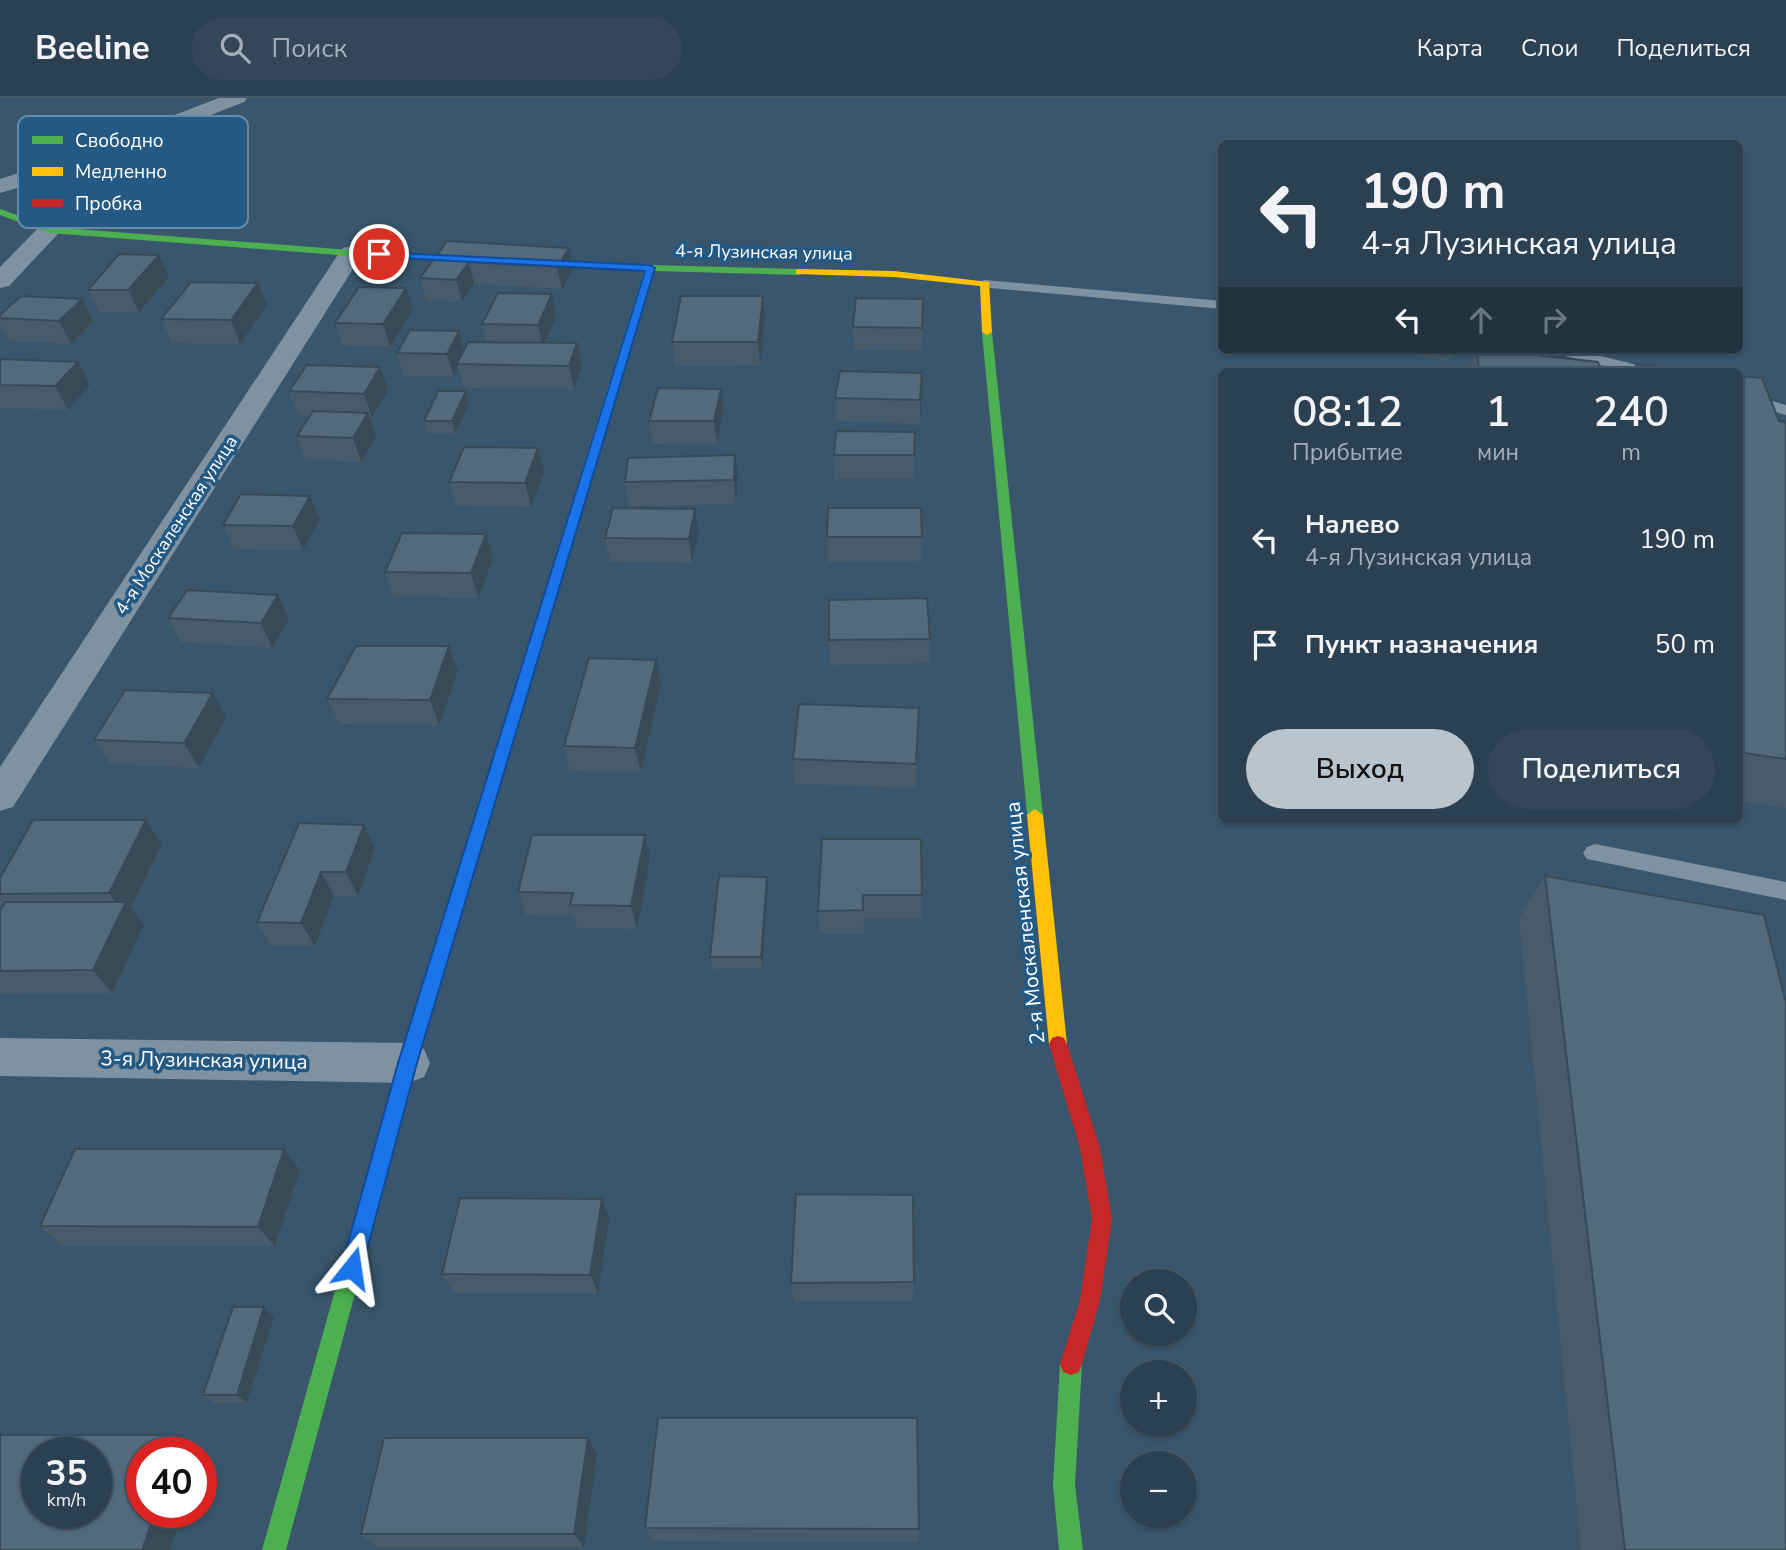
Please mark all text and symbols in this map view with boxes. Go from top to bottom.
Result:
search box [192,17,682,80]
text: Beeline [35,26,150,71]
icon: search [216,29,254,67]
text: Поиск [272,31,347,66]
text: Карта [1417,32,1483,64]
text: Слои [1521,32,1578,64]
text: Поделиться [1616,32,1751,64]
legend [18,116,248,228]
text: Свободно [75,128,164,154]
text: 190 m [1361,158,1505,225]
text: Медленно [75,159,167,185]
icon: left [1246,168,1337,259]
text: Пробка [75,191,142,217]
text: 4-я Лузинская улица [1361,222,1677,265]
pin [349,224,409,284]
icon: arrive [360,235,398,273]
street label: 4-я Лузинская улица [675,238,853,266]
icon: left [1389,301,1427,339]
icon: ahead [1462,301,1500,339]
icon: right [1535,301,1573,339]
text: 08:12 [1292,384,1403,441]
text: 1 [1485,384,1511,441]
text: 240 [1593,384,1669,441]
street label: 4-я Москаленская улица [109,431,243,619]
text: Прибытие [1292,437,1403,468]
text: мин [1477,437,1519,468]
text: m [1621,437,1641,468]
text: Налево [1305,507,1400,542]
icon: left [1246,521,1284,559]
text: 190 m [1639,522,1715,557]
text: 4-я Лузинская улица [1305,542,1532,573]
icon: arrive [1246,626,1284,664]
text: Пункт назначения [1305,627,1538,662]
text: 50 m [1655,627,1715,662]
button: Выход [1246,729,1474,809]
button: Поделиться [1488,729,1715,809]
street label: 2-я Москаленская улица [998,800,1052,1046]
street label: 3-я Лузинская улица [100,1044,308,1076]
position arrow [315,1231,389,1305]
map controls [1120,1269,1197,1528]
button: search [1120,1269,1197,1346]
button: + [1120,1360,1197,1437]
speed limit sign: 40 [126,1437,217,1528]
text: 35 [45,1450,88,1497]
button: − [1120,1451,1197,1528]
text: km/h [47,1488,86,1512]

